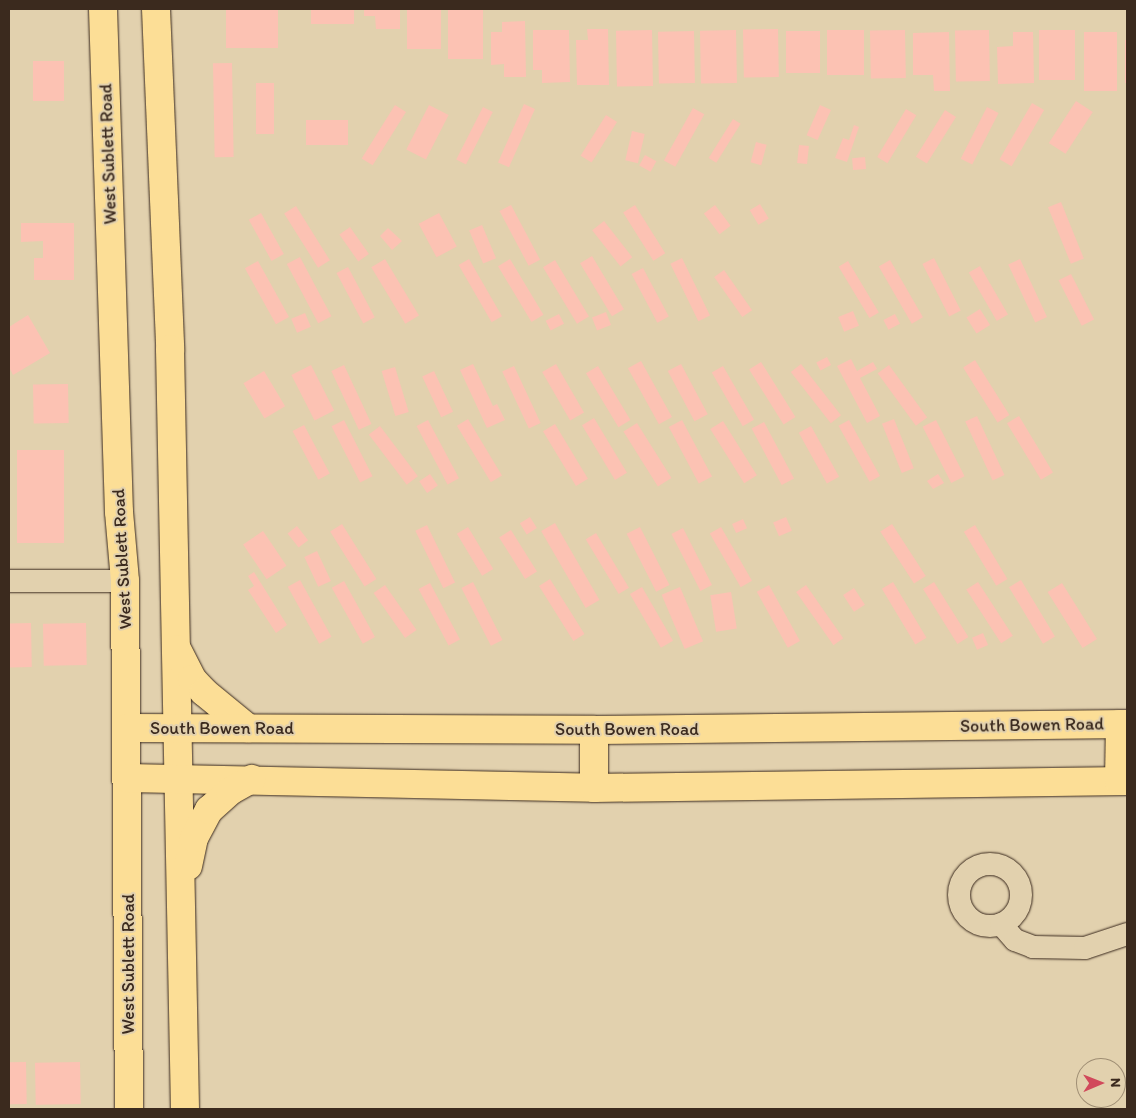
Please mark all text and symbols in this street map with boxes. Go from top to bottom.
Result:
street label: West Sublett Road [95,83,121,225]
street label: West Sublett Road [108,488,136,630]
street label: South Bowen Road [960,713,1104,737]
street label: South Bowen Road [150,717,294,739]
street label: South Bowen Road [555,718,699,740]
street label: West Sublett Road [117,894,139,1034]
north arrow [1076,1058,1126,1108]
text: N [1107,1078,1124,1088]

